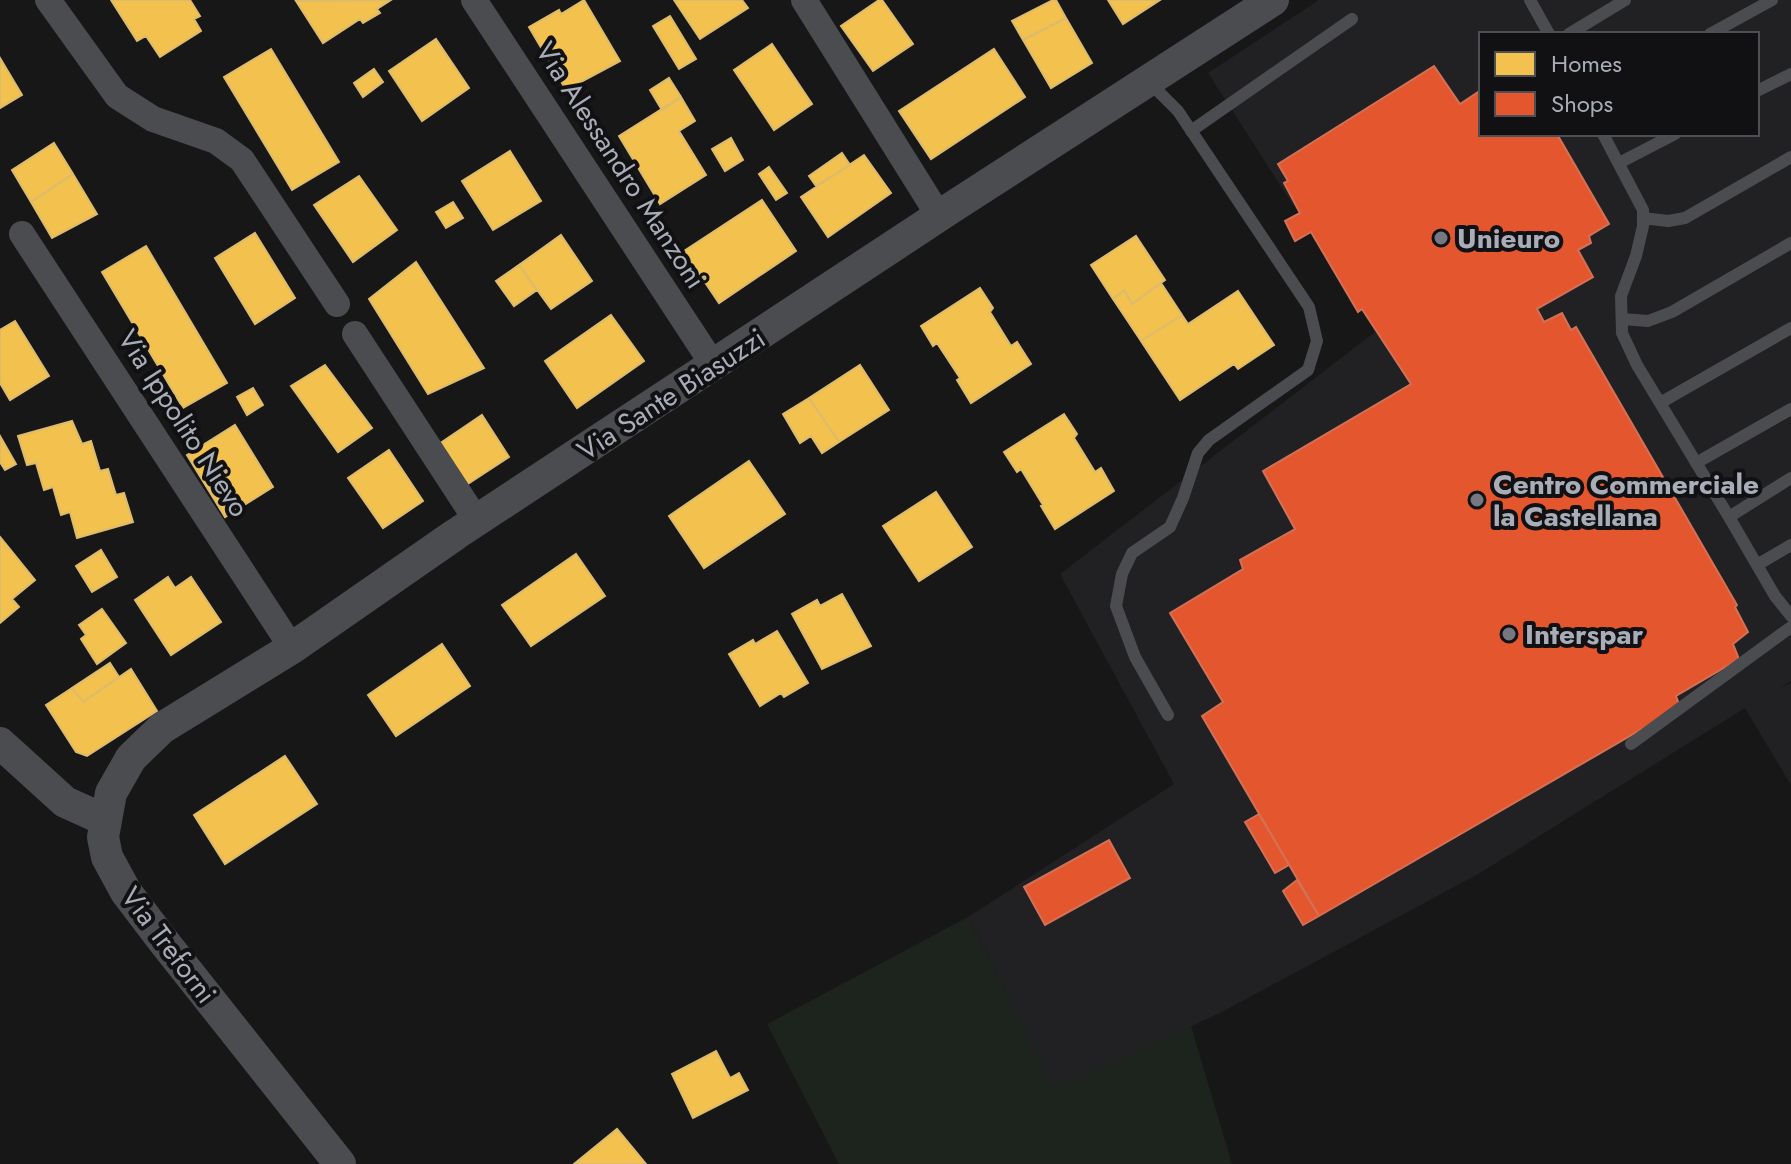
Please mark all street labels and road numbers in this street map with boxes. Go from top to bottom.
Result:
street label: Via Alessandro Manzoni [525,34,716,297]
street label: Via Sante Biasuzzi [569,318,773,471]
street label: Via Ippolito Nievo [108,322,260,525]
street label: Via Treforni [111,878,226,1012]

